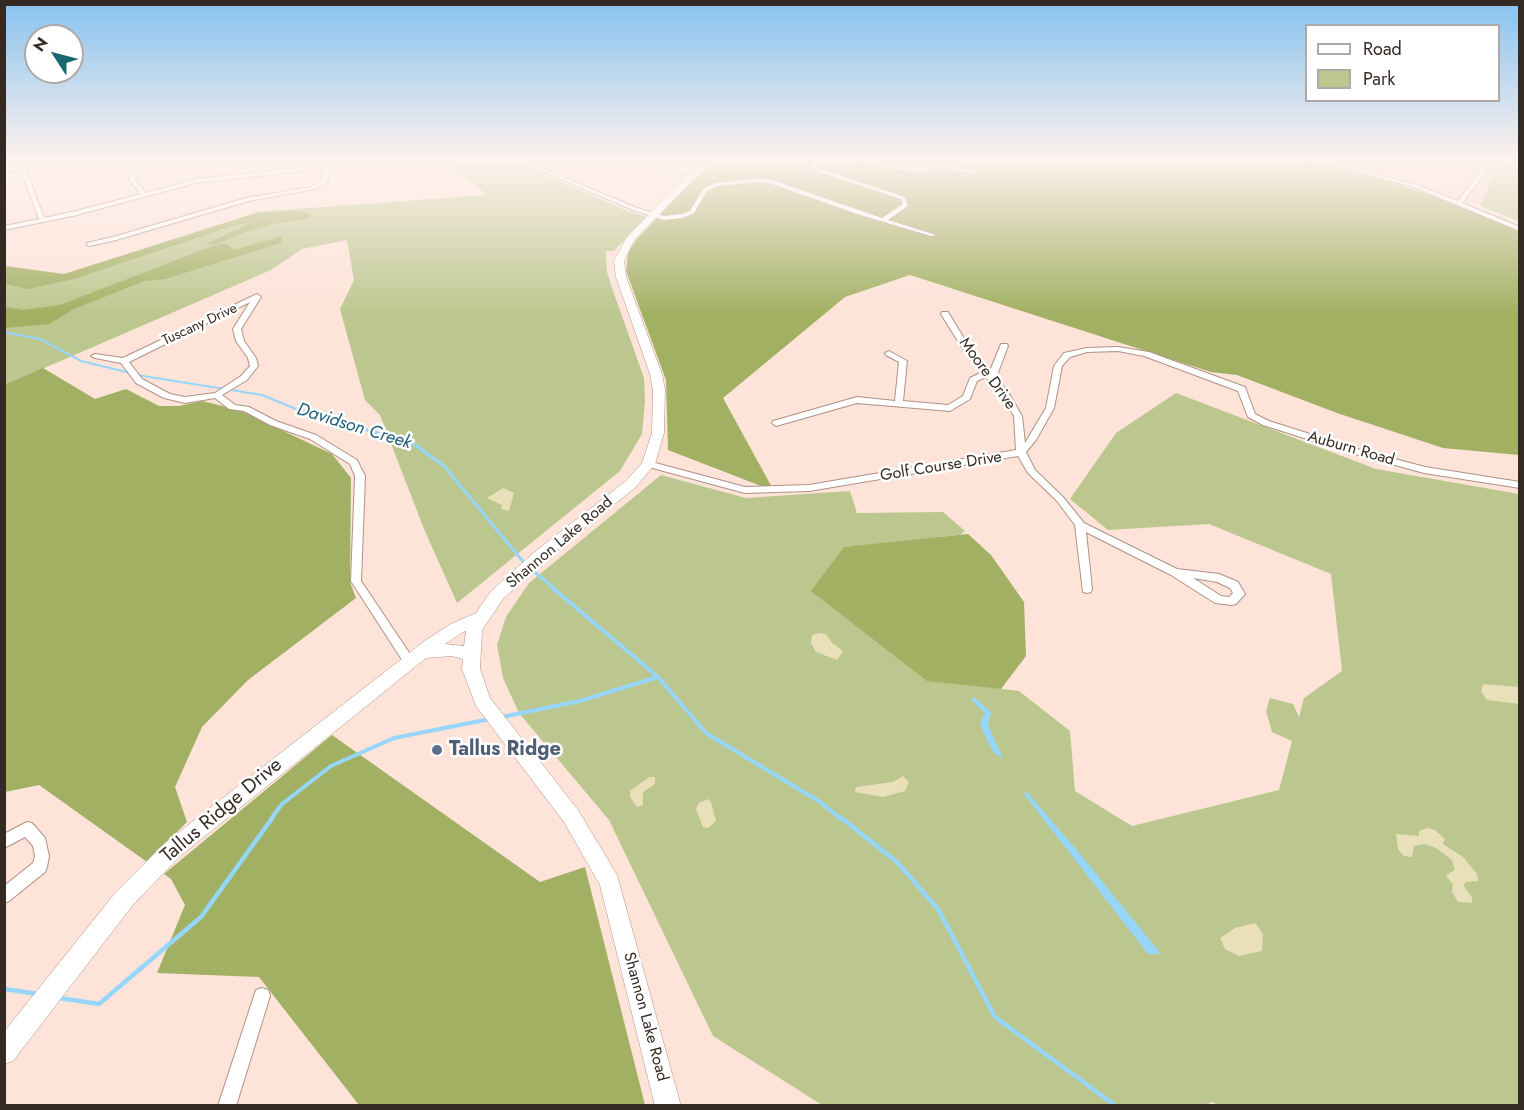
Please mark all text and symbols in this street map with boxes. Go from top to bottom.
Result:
north arrow [24,24,84,84]
legend [1305,24,1500,102]
text: N [28,32,54,56]
text: Road [1363,36,1402,62]
text: Park [1363,66,1395,92]
street label: Tuscany Drive [160,300,240,350]
street label: Moore Drive [954,334,1020,414]
water label: Davidson Creek [294,399,414,455]
street label: Auburn Road [1305,427,1397,471]
street label: Golf Course Drive [879,448,1003,486]
street label: Shannon Lake Road [503,493,617,593]
place label: Tallus Ridge [449,738,561,762]
marker: Tallus Ridge [430,743,444,757]
street label: Tallus Ridge Drive [157,753,287,869]
street label: Shannon Lake Road [619,950,671,1084]

